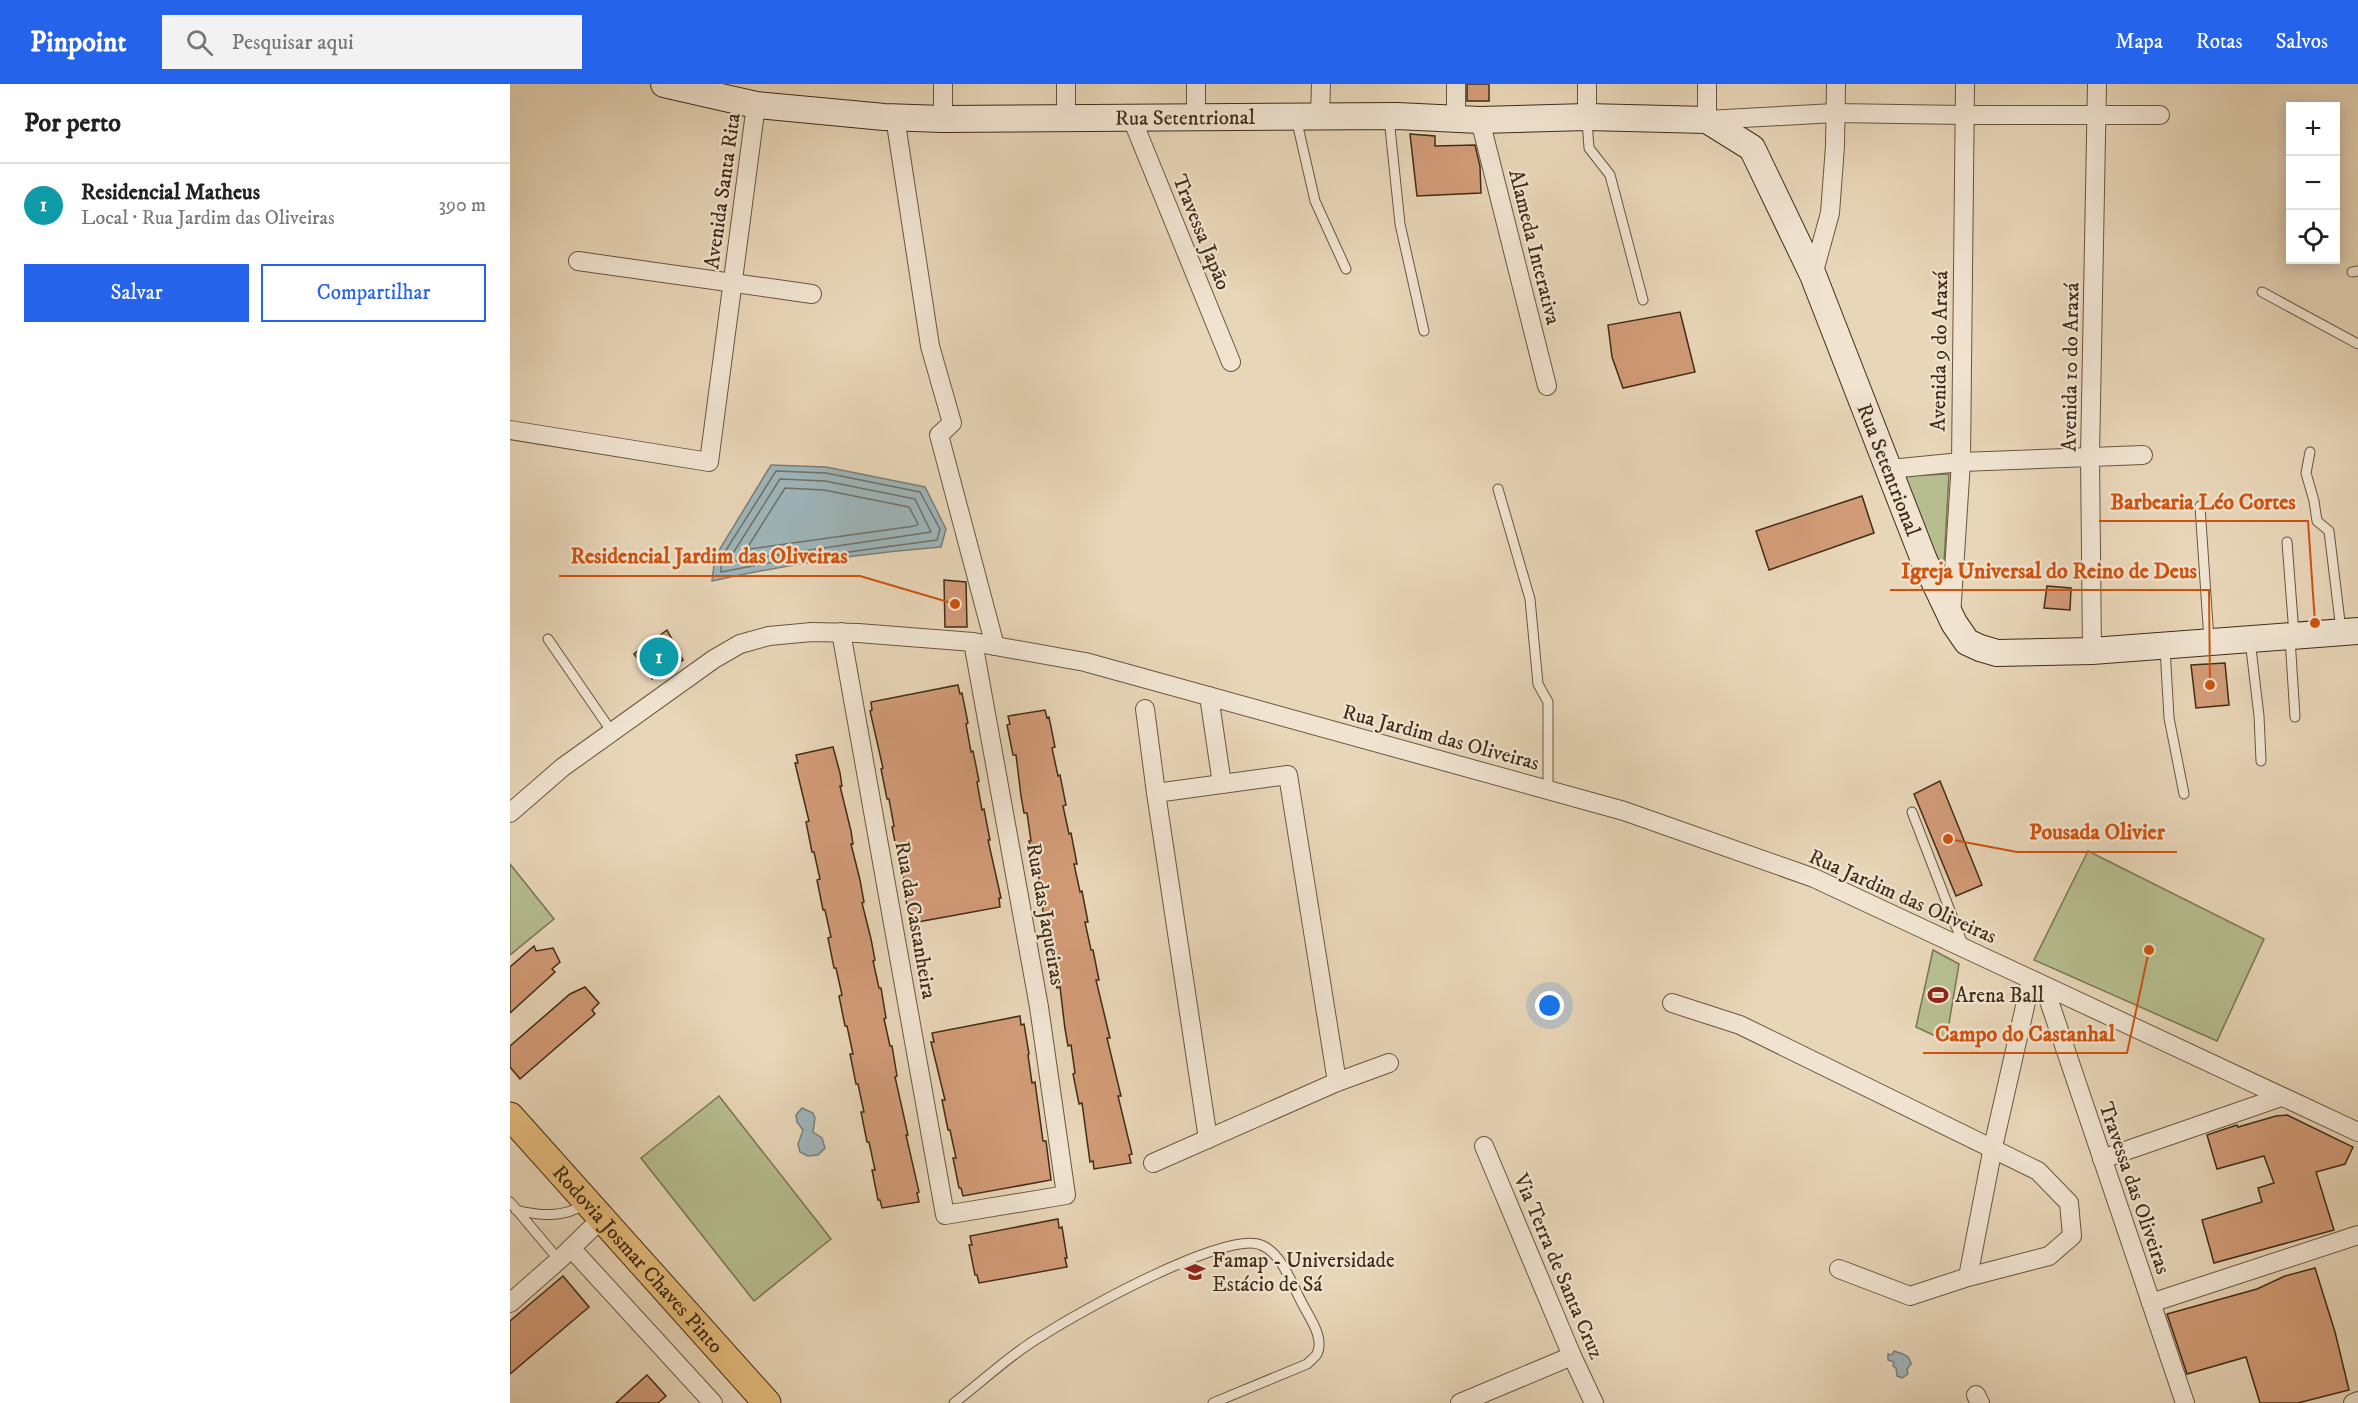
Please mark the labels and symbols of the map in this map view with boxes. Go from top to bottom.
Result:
street label: Rua Setentrional [1115,105,1256,132]
street label: Avenida Santa Rita [699,112,747,271]
street label: Alameda Interativa [1502,167,1566,328]
street label: Travessa Japão [1166,171,1236,294]
street label: Avenida 9 do Araxá [1926,270,1954,432]
street label: Avenida 10 do Araxá [2057,282,2085,452]
street label: Rua Setentrional [1850,400,1926,541]
callout: Barbearia Léo Cortes [2099,481,2308,521]
text: Barbearia Léo Cortes [2110,489,2296,516]
callout: Residencial Jardim das Oliveiras [559,536,860,576]
text: Residencial Jardim das Oliveiras [570,543,848,570]
callout: Igreja Universal do Reino de Deus [1890,550,2209,590]
text: Igreja Universal do Reino de Deus [1901,558,2198,586]
pin: 1 [640,634,678,680]
street label: Rua Jardim das Oliveiras [1339,699,1542,777]
callout: Pousada Olivier [2017,812,2177,852]
text: Pousada Olivier [2029,819,2166,846]
street label: Rua da Castanheira [888,839,942,1001]
street label: Rua das Jaqueiras [1020,841,1070,987]
street label: Rua Jardim das Oliveiras [1805,844,2000,950]
sports icon: Arena Ball [1926,983,1950,1007]
place label: Arena Ball [1955,983,2045,1009]
your location [1535,991,1564,1020]
callout: Campo do Castanhal [1923,1013,2127,1053]
text: Campo do Castanhal [1935,1021,2115,1048]
street label: Travessa das Oliveiras [2092,1099,2176,1278]
street label: Rodovia Josmar Chaves Pinto [546,1160,728,1359]
street label: Via Terra de Santa Cruz [1507,1169,1609,1363]
place label: Famap - Universidade Estácio de Sá [1212,1248,1395,1298]
school or university icon: Famap - Universidade Estácio de Sá [1183,1260,1207,1284]

